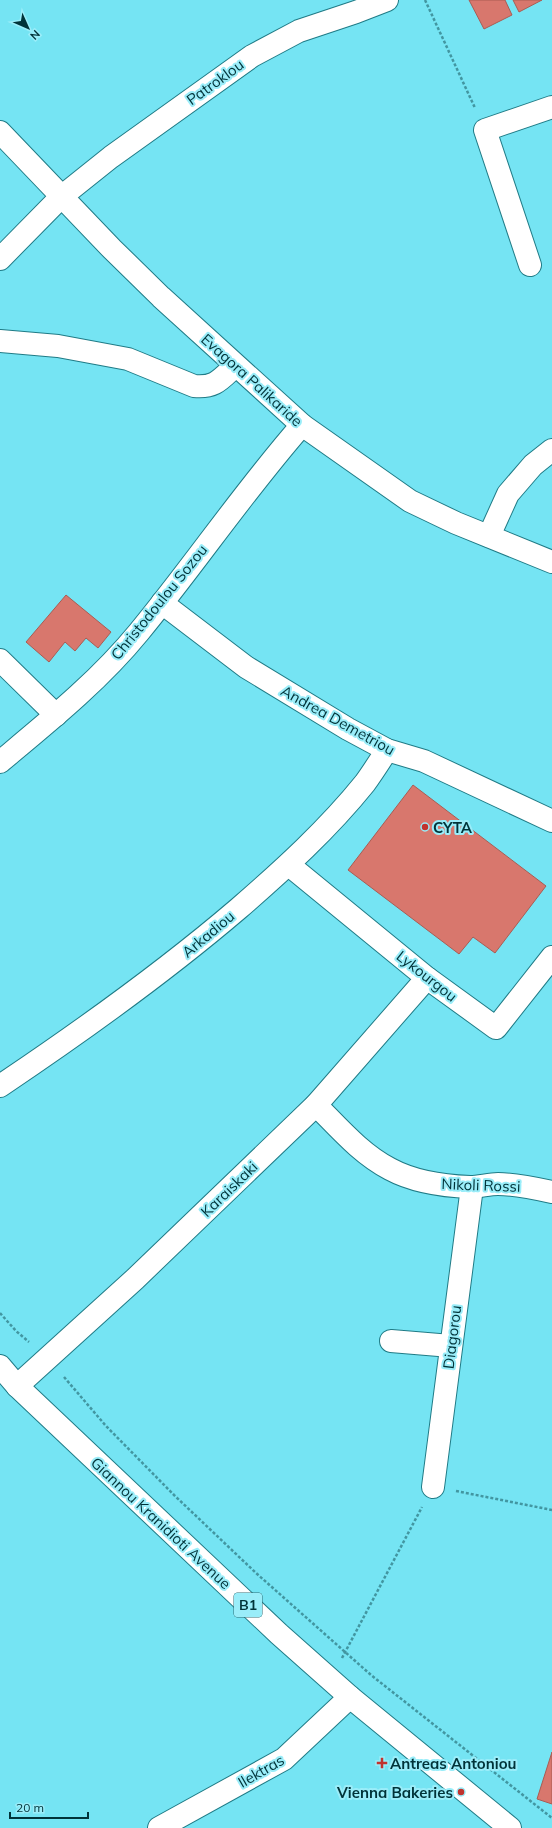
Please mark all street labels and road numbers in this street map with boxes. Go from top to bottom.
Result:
street label: Patroklou [183,55,247,109]
street label: Evagora Palikaride [197,330,307,430]
street label: Christodoulou Sozou [107,541,211,663]
street label: Andrea Demetriou [278,681,398,759]
street label: Arkadiou [178,906,238,962]
street label: Lykourgou [393,946,461,1006]
street label: Karaiskaki [197,1157,261,1221]
street label: Nikoli Rossi [441,1174,521,1196]
street label: Diagorou [439,1304,465,1370]
street label: Giannou Kranidioti Avenue [87,1453,235,1593]
road number: B1 [234,1593,262,1617]
street label: Ilektras [235,1750,287,1792]

